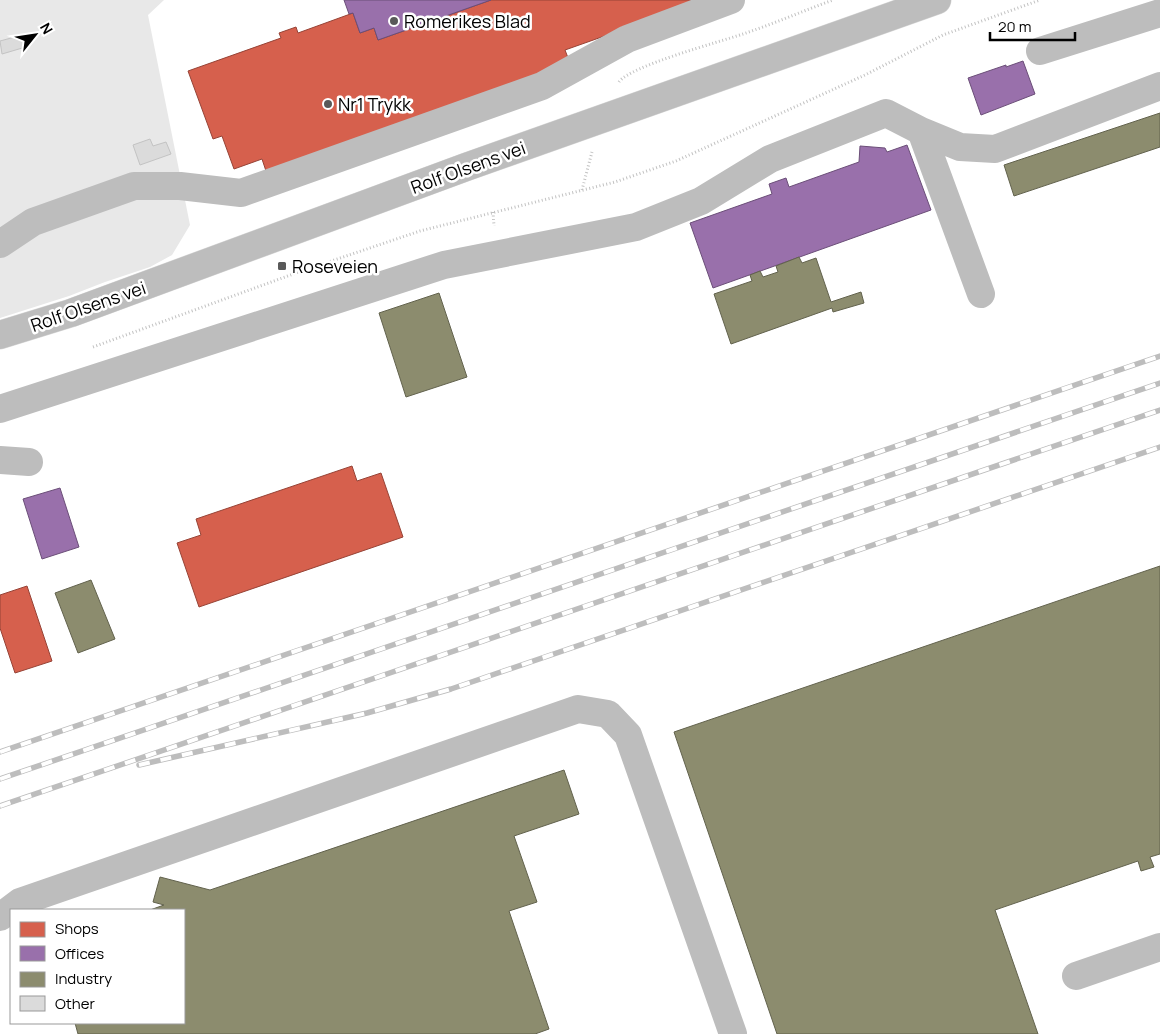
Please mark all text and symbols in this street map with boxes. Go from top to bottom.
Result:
place label: Romerikes Blad [404,9,531,33]
north arrow [10,10,60,60]
scale bar [990,10,1075,42]
marker: Romerikes Blad [388,15,400,27]
text: 20 m [998,16,1031,37]
text: N [36,19,57,37]
place label: Nr1 Trykk [338,92,412,116]
marker: Nr1 Trykk [322,98,334,110]
street label: Rolf Olsens vei [407,135,529,199]
place label: Roseveien [292,254,378,278]
marker: Roseveien [276,260,288,272]
street label: Rolf Olsens vei [27,275,149,337]
legend [10,909,185,1024]
text: Shops [55,918,99,939]
text: Offices [55,943,104,964]
text: Industry [55,968,112,989]
text: Other [55,993,96,1014]

